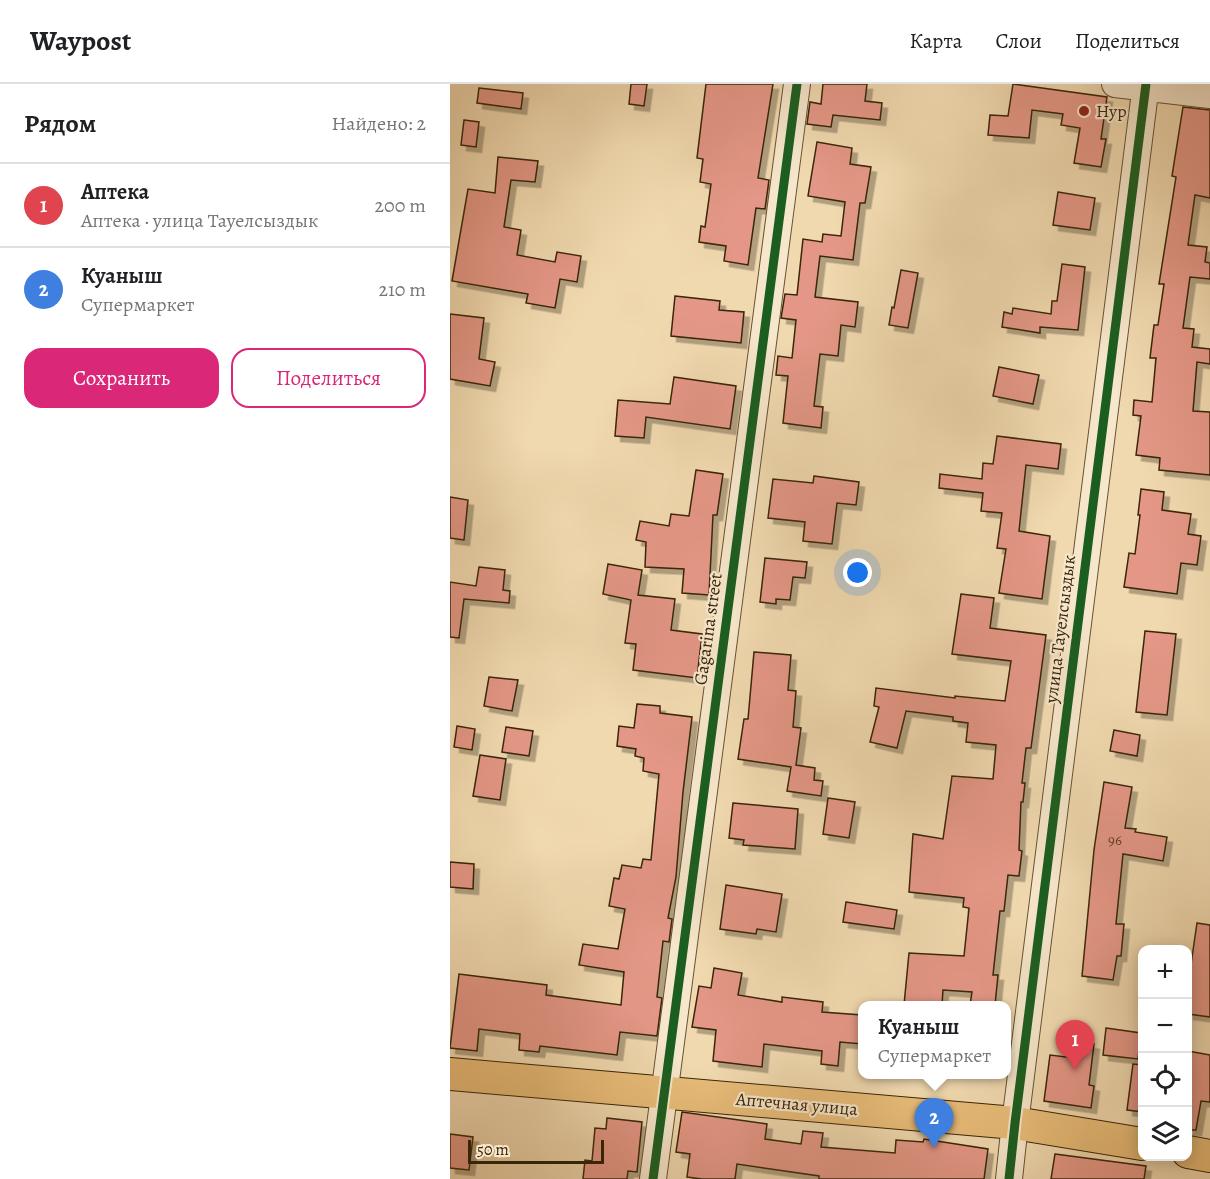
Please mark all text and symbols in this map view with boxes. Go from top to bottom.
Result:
text: Waypost [30,22,131,60]
text: Карта [909,27,962,55]
text: Слои [995,27,1042,55]
text: Поделиться [1075,27,1180,55]
place label: Нур [1096,99,1127,123]
marker: Нур [1077,104,1091,118]
text: Рядом [24,106,96,141]
text: Найдено: 2 [331,110,426,137]
text: Аптека [81,177,149,207]
text: 1 [40,192,47,219]
text: 200 m [375,192,426,219]
text: Аптека · улица Тауелсыздык [81,207,318,234]
text: Куаныш [81,261,162,291]
text: 2 [39,276,48,303]
text: 210 m [378,276,426,303]
text: Супермаркет [81,291,195,318]
button: Сохранить [24,348,219,408]
button: Поделиться [231,348,426,408]
street label: улица Тауелсыздык [1039,554,1081,705]
your location [843,558,872,587]
street label: Gagarina street [688,571,728,687]
house number: 96 [1108,830,1122,850]
map controls [1138,945,1192,1161]
button: + [1138,945,1192,999]
button: − [1138,999,1192,1053]
popup [858,1001,1011,1079]
text: Куаныш [878,1012,959,1042]
pin: 1 [1056,1020,1094,1070]
text: Супермаркет [878,1042,991,1069]
button: locate [1138,1053,1192,1107]
street label: Аптечная улица [734,1087,860,1121]
pin: 2 [914,1098,954,1148]
button: layers [1138,1107,1192,1161]
scale bar [468,1137,604,1164]
text: 50 m [477,1139,509,1161]

